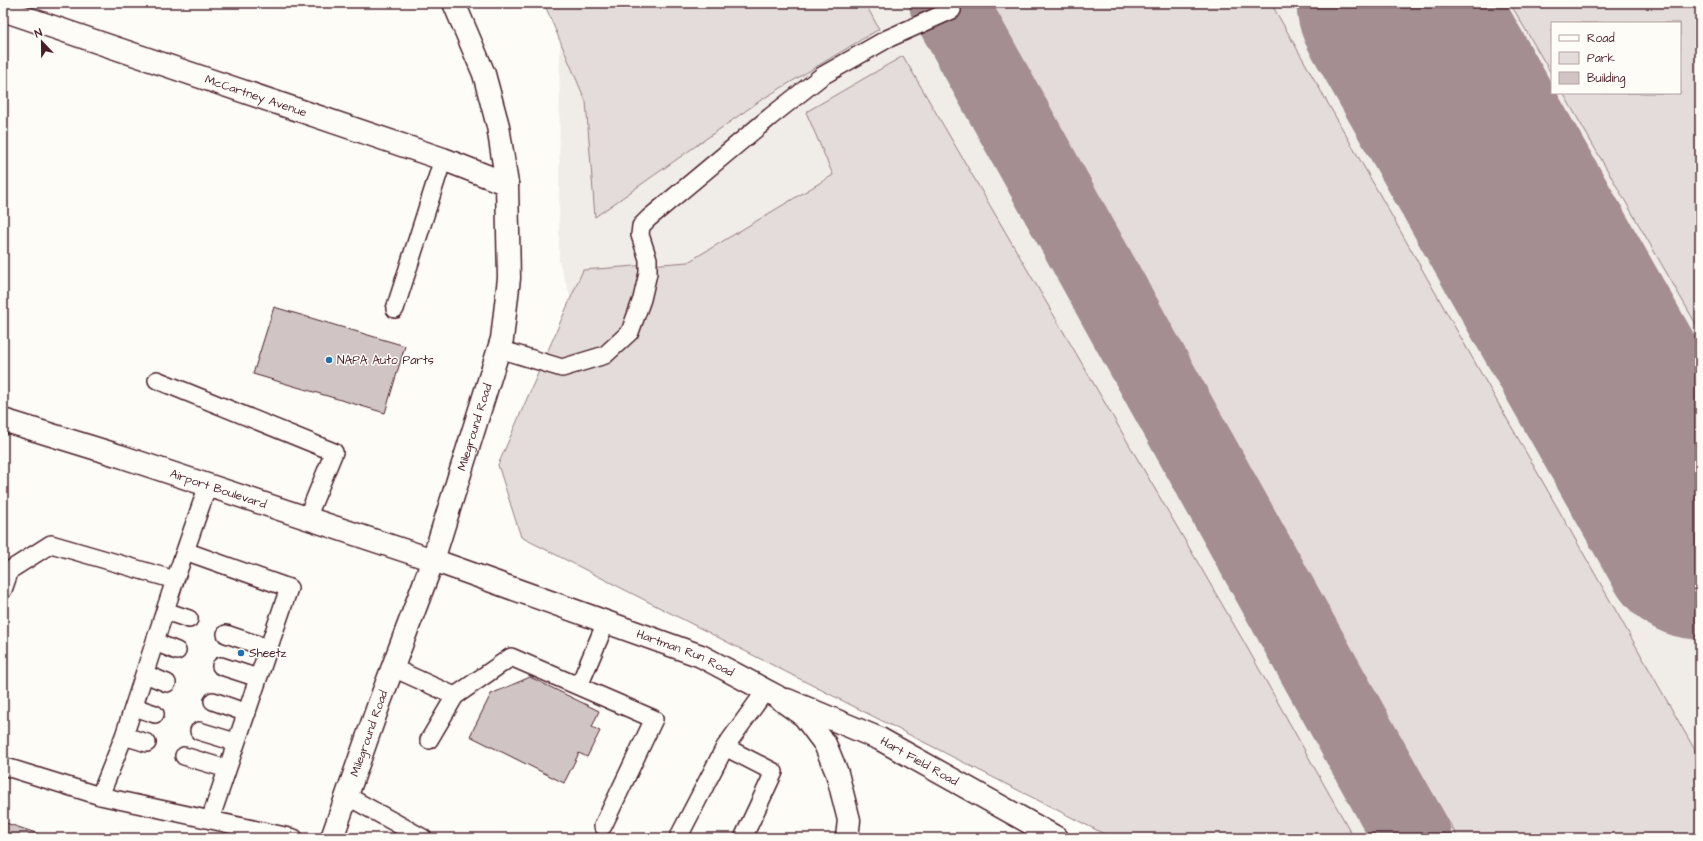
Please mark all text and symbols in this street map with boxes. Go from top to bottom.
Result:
north arrow [22,22,62,62]
legend [1551,22,1681,94]
text: N [32,25,45,41]
text: Road [1587,30,1615,47]
text: Park [1587,50,1615,67]
text: Building [1587,70,1625,88]
street label: McCartney Avenue [203,71,310,121]
place label: NAPA Auto Parts [337,352,434,369]
marker: NAPA Auto Parts [324,355,334,365]
street label: Mileground Road [453,381,496,473]
street label: Airport Boulevard [168,465,269,513]
street label: Hartman Run Road [634,625,737,681]
place label: Sheetz [249,645,286,662]
marker: Sheetz [236,648,246,658]
street label: Mileground Road [346,688,392,779]
street label: Hart Field Road [877,732,961,790]

